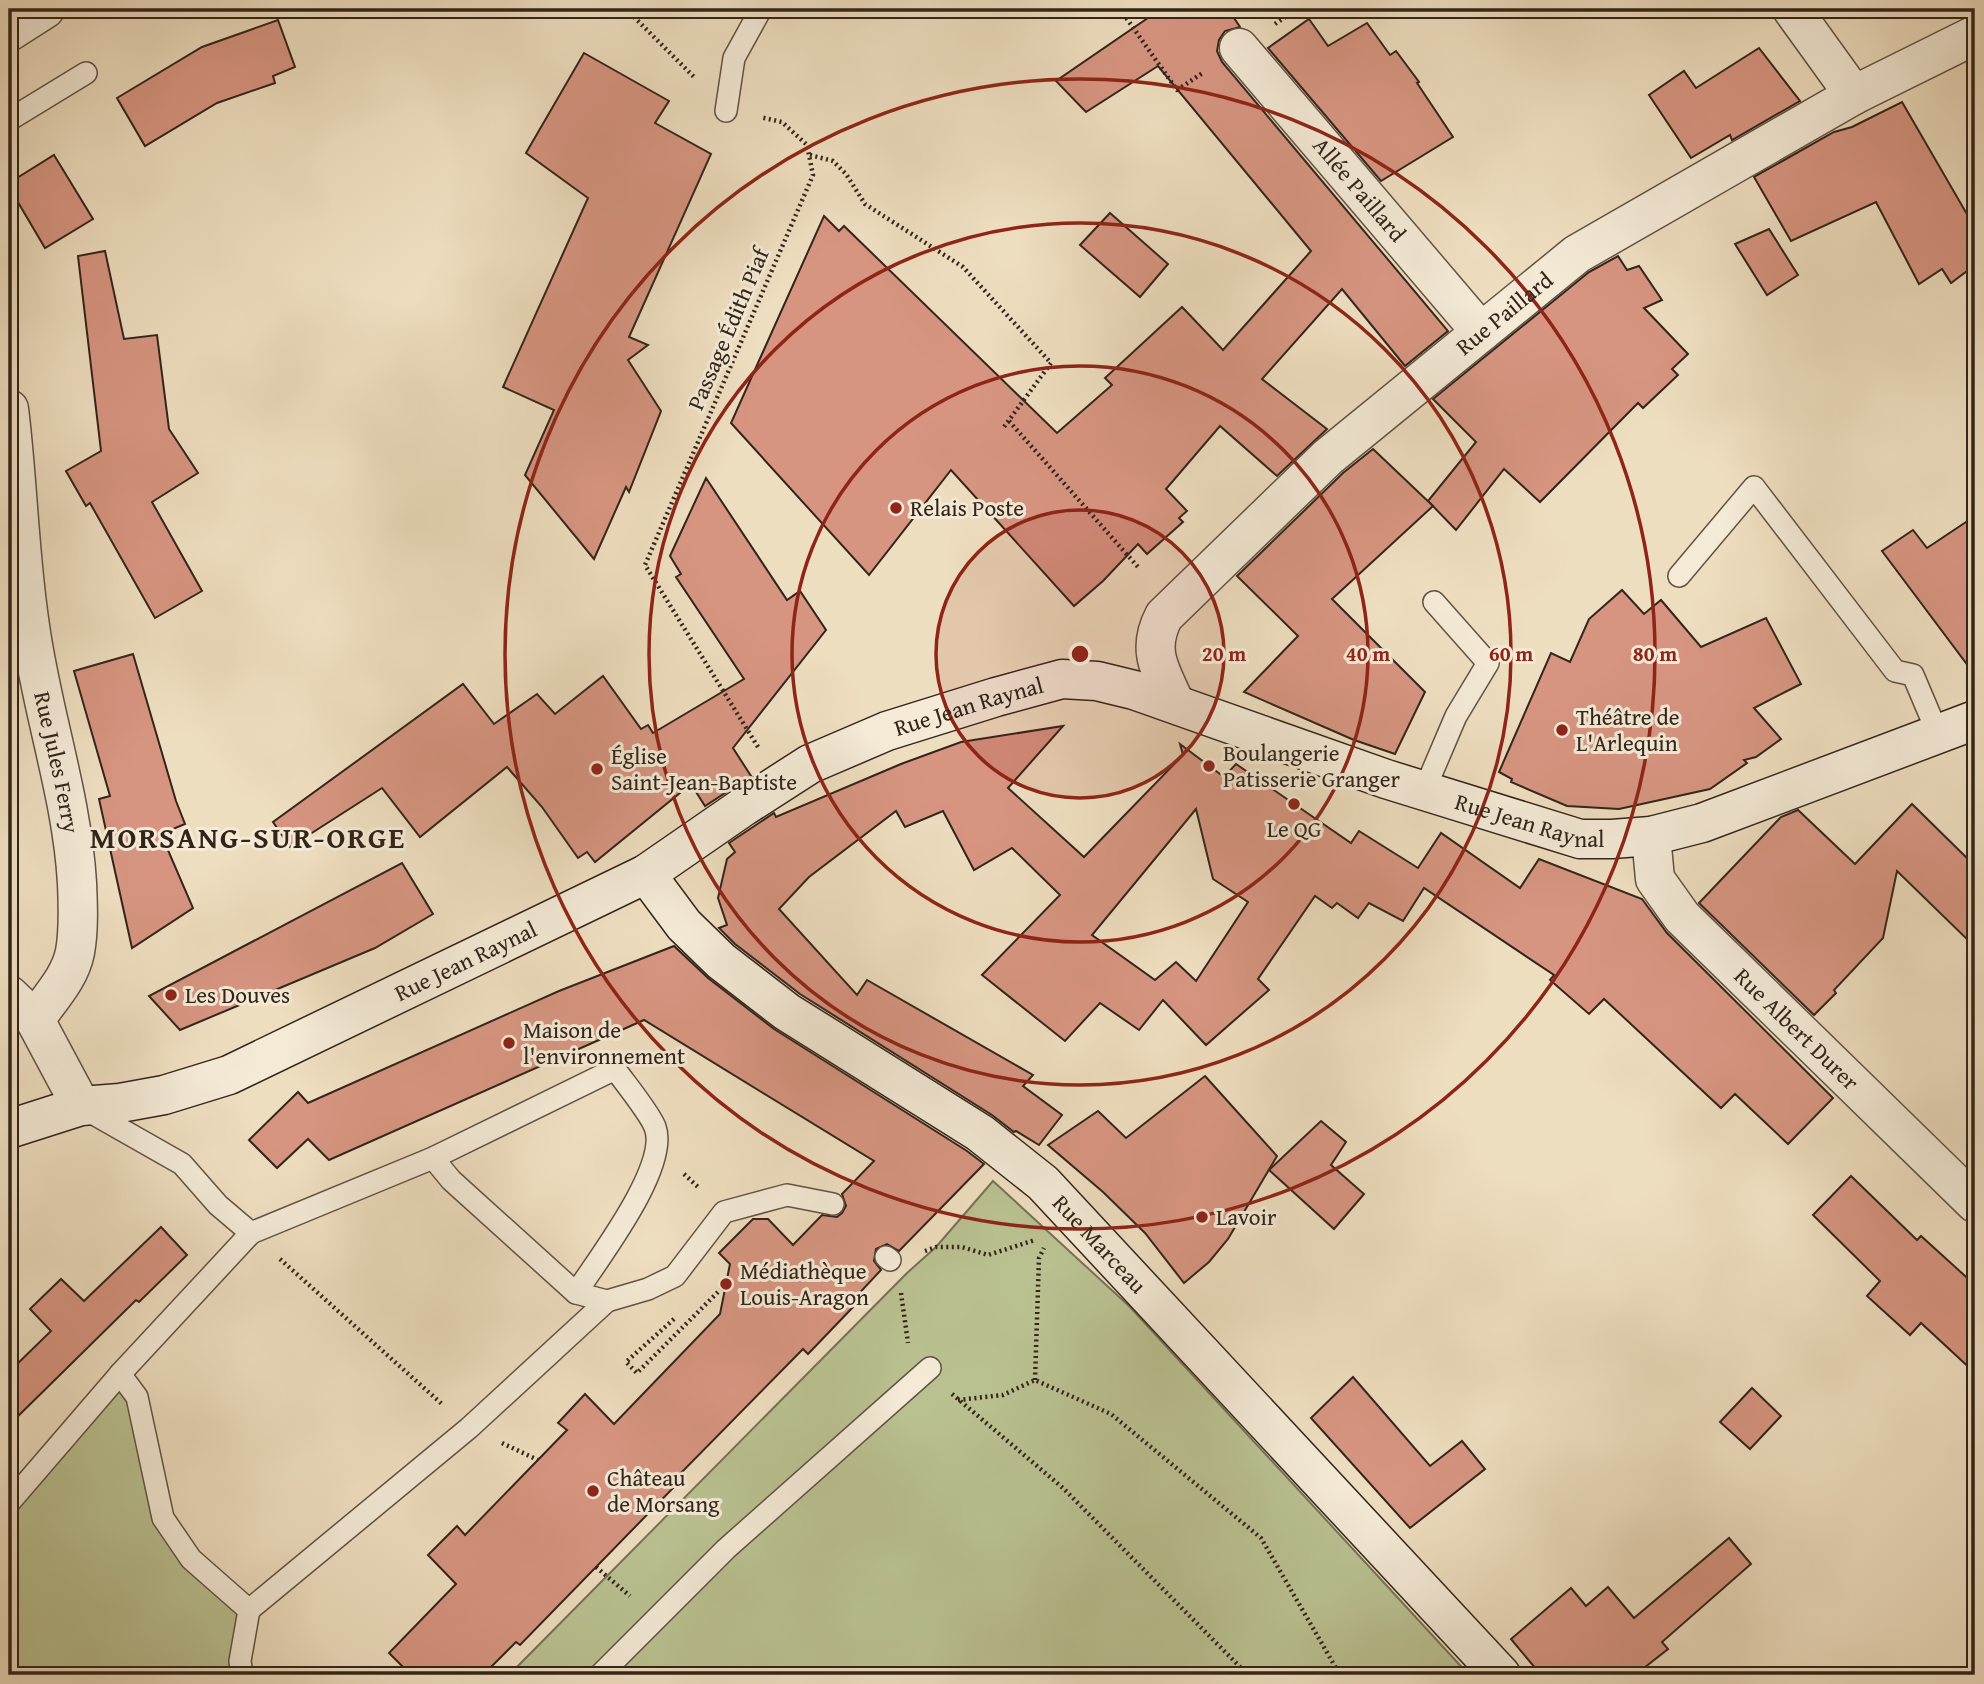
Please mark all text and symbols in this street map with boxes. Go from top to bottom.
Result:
street label: Allée Paillard [1306,130,1415,249]
street label: Passage Édith Piaf [679,240,778,415]
street label: Rue Paillard [1448,263,1560,363]
place label: Relais Poste [910,491,1024,524]
marker: Relais Poste [888,500,904,516]
text: 20 m [1202,638,1246,669]
text: 40 m [1346,638,1390,669]
text: 60 m [1489,638,1533,669]
text: 80 m [1633,638,1677,669]
centre of rings [1068,642,1092,666]
street label: Rue Jean Raynal [890,668,1047,744]
street label: Rue Jules Ferry [26,688,88,836]
place label: Théâtre de L'Arlequin [1576,700,1680,759]
marker: Théâtre de L'Arlequin [1554,722,1570,738]
place label: Boulangerie Patisserie Granger [1223,736,1400,795]
place label: Église Saint-Jean-Baptiste [611,739,797,798]
marker: Boulangerie Patisserie Granger [1201,758,1217,774]
marker: Église Saint-Jean-Baptiste [589,761,605,777]
street label: Rue Jean Raynal [1451,784,1605,855]
marker: Le QG [1286,796,1302,812]
place label: Le QG [1267,812,1322,845]
district label: MORSANG-SUR-ORGE [90,815,406,859]
street label: Rue Jean Raynal [389,912,542,1009]
street label: Rue Albert Durer [1727,960,1867,1098]
place label: Les Douves [185,978,290,1011]
marker: Les Douves [163,987,179,1003]
place label: Maison de l'environnement [523,1013,685,1072]
marker: Maison de l'environnement [501,1035,517,1051]
street label: Rue Marceau [1045,1187,1155,1301]
place label: Lavoir [1216,1200,1277,1233]
marker: Lavoir [1194,1209,1210,1225]
place label: Médiathèque Louis-Aragon [740,1254,869,1313]
marker: Médiathèque Louis-Aragon [718,1276,734,1292]
place label: Château de Morsang [607,1461,720,1520]
marker: Château de Morsang [585,1483,601,1499]

